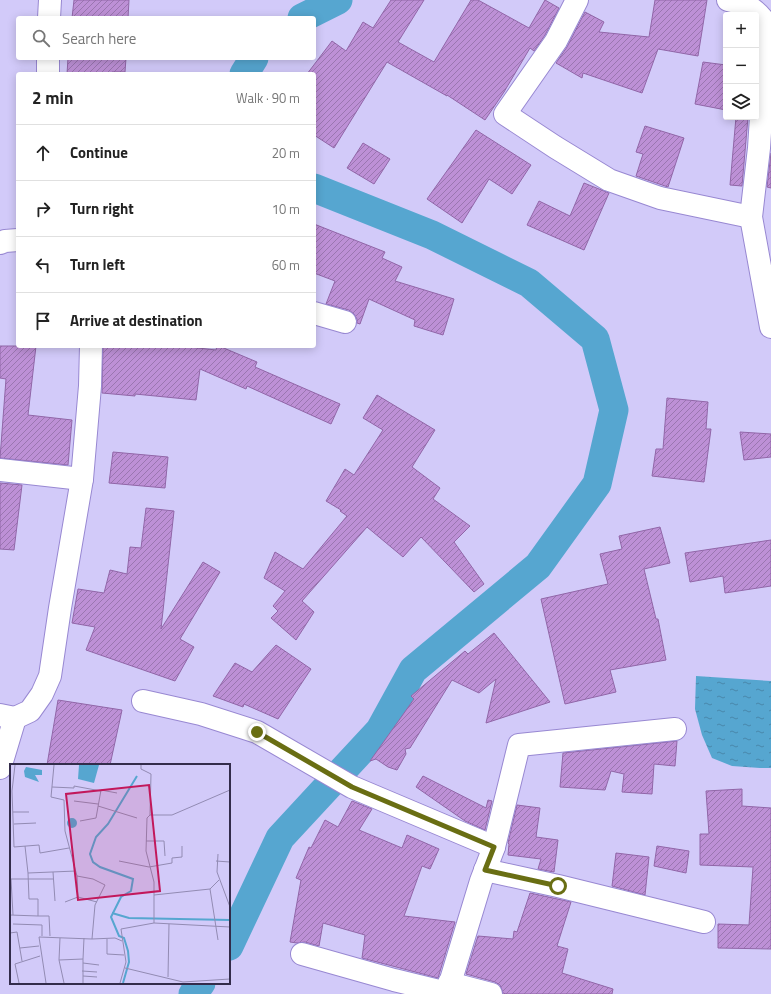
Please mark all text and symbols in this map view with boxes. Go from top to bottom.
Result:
map controls [723,12,759,120]
button: + [723,12,759,48]
search box [16,16,316,60]
icon: search [30,27,52,49]
text: Search here [62,27,136,50]
button: − [723,48,759,84]
button: layers [723,84,759,120]
text: 2 min [32,85,73,111]
text: Walk · 90 m [236,88,300,108]
text: Continue [70,141,128,164]
icon: ahead [32,142,54,164]
text: 20 m [272,143,300,163]
text: Turn right [70,197,134,220]
icon: right [32,198,54,220]
text: 10 m [272,199,300,219]
text: Turn left [70,253,125,276]
icon: left [32,254,54,276]
text: 60 m [272,255,300,275]
text: Arrive at destination [70,309,203,332]
icon: arrive [32,310,54,332]
route end [248,723,266,741]
inset map [10,764,230,984]
route start [549,877,567,895]

